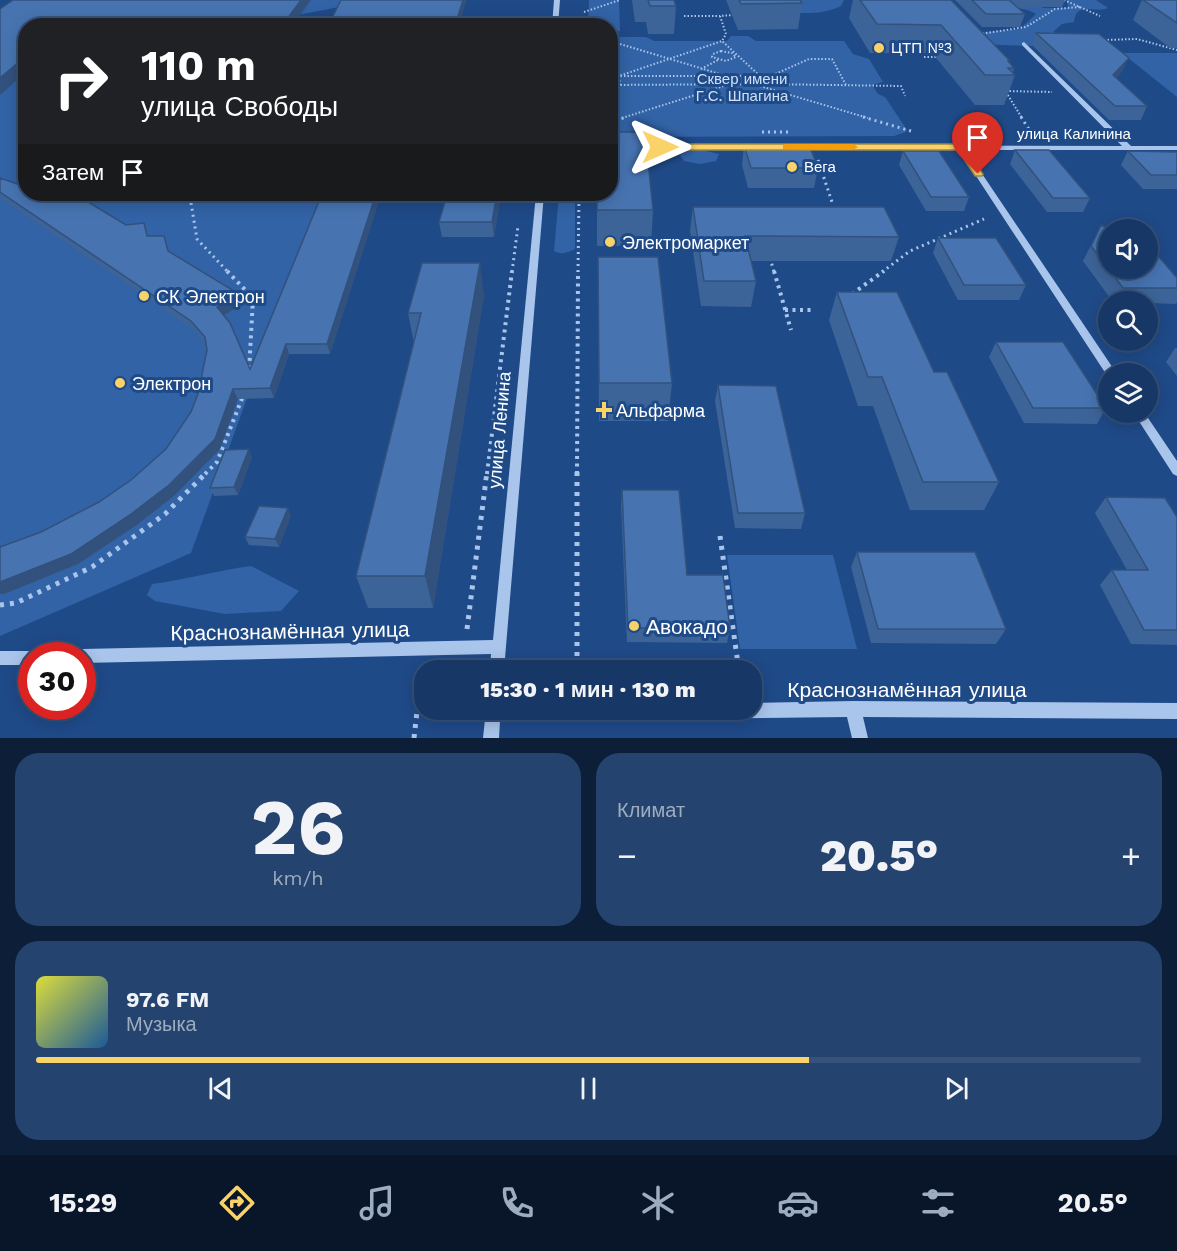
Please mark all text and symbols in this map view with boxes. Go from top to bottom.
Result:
place label: ЦТП №3 [891,39,952,57]
text: 110 m [141,41,256,90]
marker: ЦТП №3 [872,41,886,55]
icon: right [42,42,120,120]
park label: Сквер имени Г.С. Шпагина [696,70,789,105]
text: улица Свободы [141,91,338,123]
pin [952,112,1003,174]
position arrow [628,115,692,179]
icon: arrive [961,121,994,154]
street label: улица Калинина [1017,125,1132,143]
icon: arrive [116,156,149,189]
place label: Вега [804,158,836,176]
text: Затем [42,160,104,185]
marker: Вега [785,160,799,174]
map controls [1098,219,1158,423]
button: sound [1098,219,1158,279]
place label: Электромаркет [622,232,749,253]
marker: Электромаркет [603,235,617,249]
place label: СК Электрон [156,286,265,307]
marker: СК Электрон [137,289,151,303]
button: search [1098,291,1158,351]
button: layers [1098,363,1158,423]
street label: улица Ленина [483,370,515,489]
place label: Электрон [132,373,211,394]
marker: Электрон [113,376,127,390]
place label: Альфарма [616,400,706,421]
marker: Альфарма [597,403,611,417]
place label: Авокадо [646,614,728,639]
street label: Краснознамённая улица [170,616,410,646]
marker: Авокадо [627,619,641,633]
speed limit sign: 30 [18,642,96,720]
text: 15:30 · 1 мин · 130 m [480,677,696,702]
street label: Краснознамённая улица [787,677,1027,702]
text: 26 [251,781,345,873]
text: Климат [617,798,685,822]
text: 20.5° [820,829,938,882]
text: − [617,836,637,875]
text: + [1121,836,1141,875]
text: km/h [272,866,324,890]
text: 97.6 FM [126,987,209,1012]
text: Музыка [126,1012,197,1036]
icon: previous [204,1072,237,1105]
icon: pause [572,1072,605,1105]
icon: next [940,1072,973,1105]
icon: directions [216,1182,258,1224]
icon: music [356,1182,398,1224]
icon: phone [496,1182,538,1224]
icon: climate [637,1182,679,1224]
icon: car [777,1182,819,1224]
icon: filters [917,1182,959,1224]
text: 15:29 [49,1187,117,1219]
text: 20.5° [1058,1187,1128,1219]

